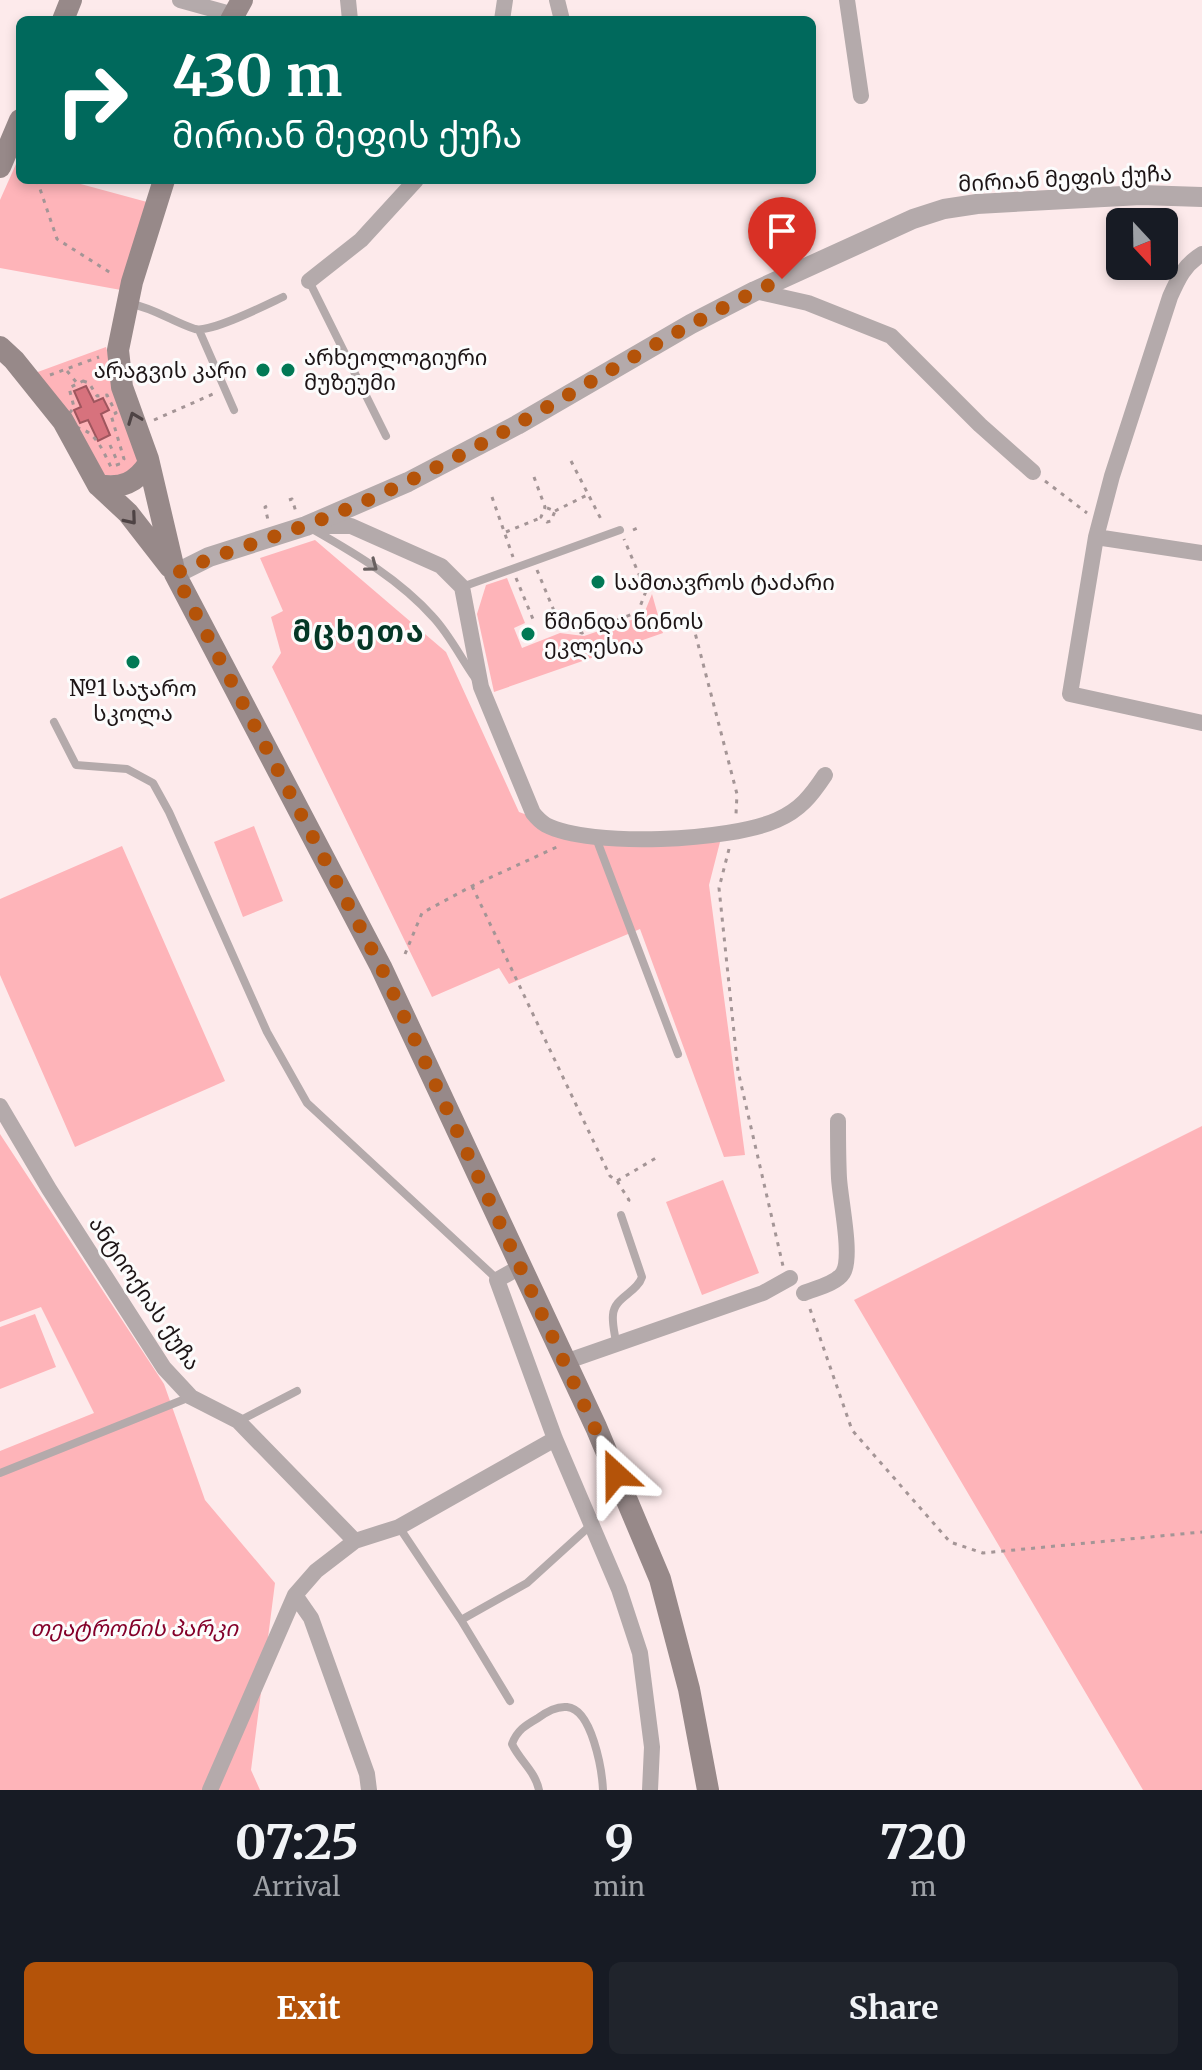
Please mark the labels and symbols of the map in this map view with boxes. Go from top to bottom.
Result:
street label: მირიან მეფის ქუჩა [957,158,1173,198]
pin [748,197,816,279]
north arrow [1106,208,1178,280]
place label: არხეოლოგიური მუზეუმი [304,343,488,396]
place label: არაგვის კარი [94,356,247,384]
marker: არაგვის კარი [254,361,272,379]
marker: არხეოლოგიური მუზეუმი [279,361,297,379]
one-way arrow [127,412,144,426]
one-way arrow [121,509,136,524]
one-way arrow [364,557,378,571]
place label: სამთავროს ტაძარი [614,568,835,596]
marker: სამთავროს ტაძარი [589,573,607,591]
place label: წმინდა ნინოს ეკლესია [544,607,703,660]
district label: მცხეთა [293,612,425,650]
marker: წმინდა ნინოს ეკლესია [519,625,537,643]
marker: №1 საჯარო სკოლა [124,653,142,671]
place label: №1 საჯარო სკოლა [69,674,197,727]
street label: ანტიოქიას ქუჩა [83,1211,207,1375]
position arrow [574,1432,658,1516]
park label: თეატრონის პარკი [30,1614,239,1642]

